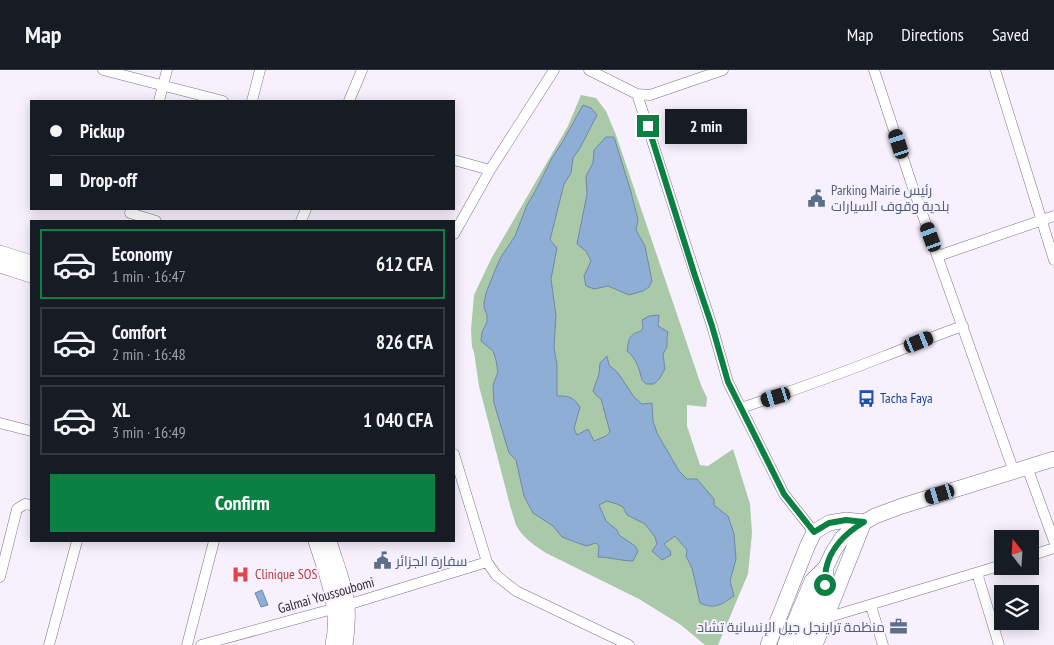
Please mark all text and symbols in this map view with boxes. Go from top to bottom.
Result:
text: Map [25,19,62,50]
text: Map [847,23,873,46]
text: Directions [901,23,964,46]
text: Saved [992,23,1029,46]
callout: 2 min [666,108,748,144]
route end [637,115,659,137]
text: 2 min [690,116,722,136]
text: Pickup [80,119,125,143]
car [887,127,910,161]
text: Drop-off [80,168,137,192]
place label: Parking Mairie رئيس بلدية وقوف السيارات [831,181,949,215]
public building icon: Parking Mairie رئيس بلدية وقوف السيارات [807,188,827,208]
car [918,220,943,254]
icon: car [52,242,97,287]
text: Economy [112,242,172,266]
text: 612 CFA [376,252,433,276]
text: 1 min · 16:47 [112,266,186,286]
icon: car [52,320,97,365]
text: Comfort [112,320,166,344]
car [902,329,935,355]
text: 826 CFA [376,330,433,354]
text: 2 min · 16:48 [112,344,186,364]
car [759,385,792,409]
bus stop icon: Tacha Faya [856,388,876,408]
place label: Tacha Faya [880,389,933,407]
icon: car [52,398,97,443]
text: XL [112,398,130,422]
text: 1 040 CFA [363,408,433,432]
text: 3 min · 16:49 [112,422,186,442]
button: Confirm [50,474,435,532]
car [923,482,956,506]
north arrow [994,530,1039,575]
map controls [994,530,1039,630]
public building icon: سفارة الجزائر [372,551,392,571]
place label: سفارة الجزائر [395,552,467,570]
hospital icon: Clinique SOS [231,564,251,584]
place label: Clinique SOS [255,565,317,583]
street label: Galmai Youssoubomi [276,573,376,617]
route start [814,574,836,596]
button: layers [994,585,1039,630]
office icon: منظمة تراينجل جيل الإنسانية تشاد [889,617,909,637]
place label: منظمة تراينجل جيل الإنسانية تشاد [697,618,885,636]

